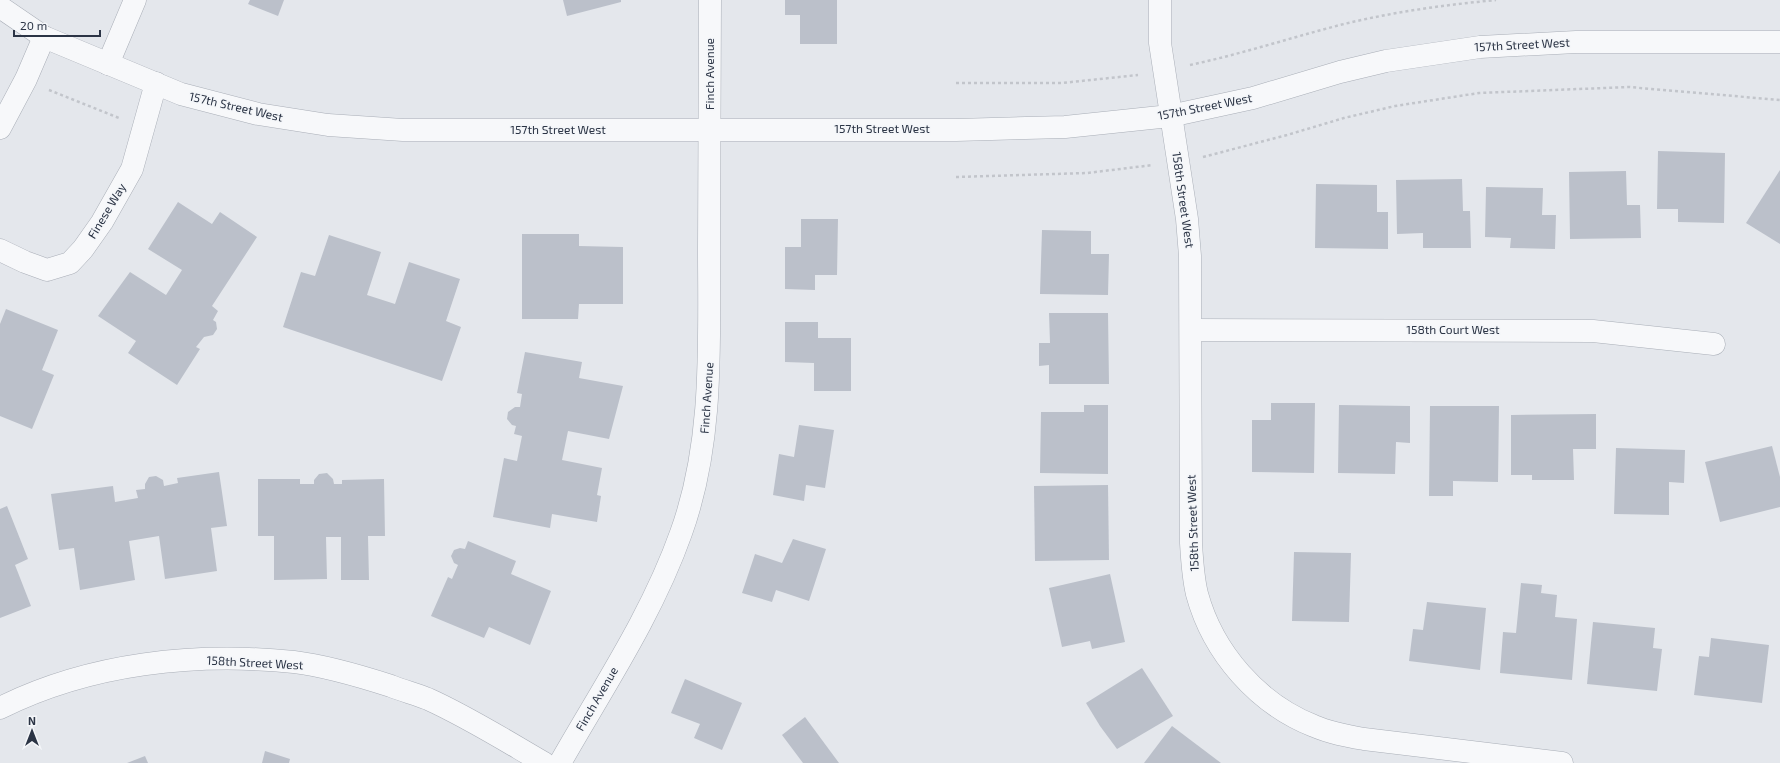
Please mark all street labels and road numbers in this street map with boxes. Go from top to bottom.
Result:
street label: 157th Street West [1474,34,1571,53]
street label: Finch Avenue [702,38,716,110]
street label: 157th Street West [188,88,285,124]
street label: 157th Street West [1156,90,1254,122]
street label: 157th Street West [834,121,930,135]
street label: 157th Street West [510,122,606,136]
street label: 158th Street West [1170,151,1198,249]
street label: Finese Way [84,180,128,241]
street label: 158th Court West [1406,322,1500,336]
street label: Finch Avenue [697,362,715,434]
street label: 158th Street West [1183,474,1201,572]
street label: 158th Street West [206,652,304,672]
street label: Finch Avenue [572,664,620,733]

